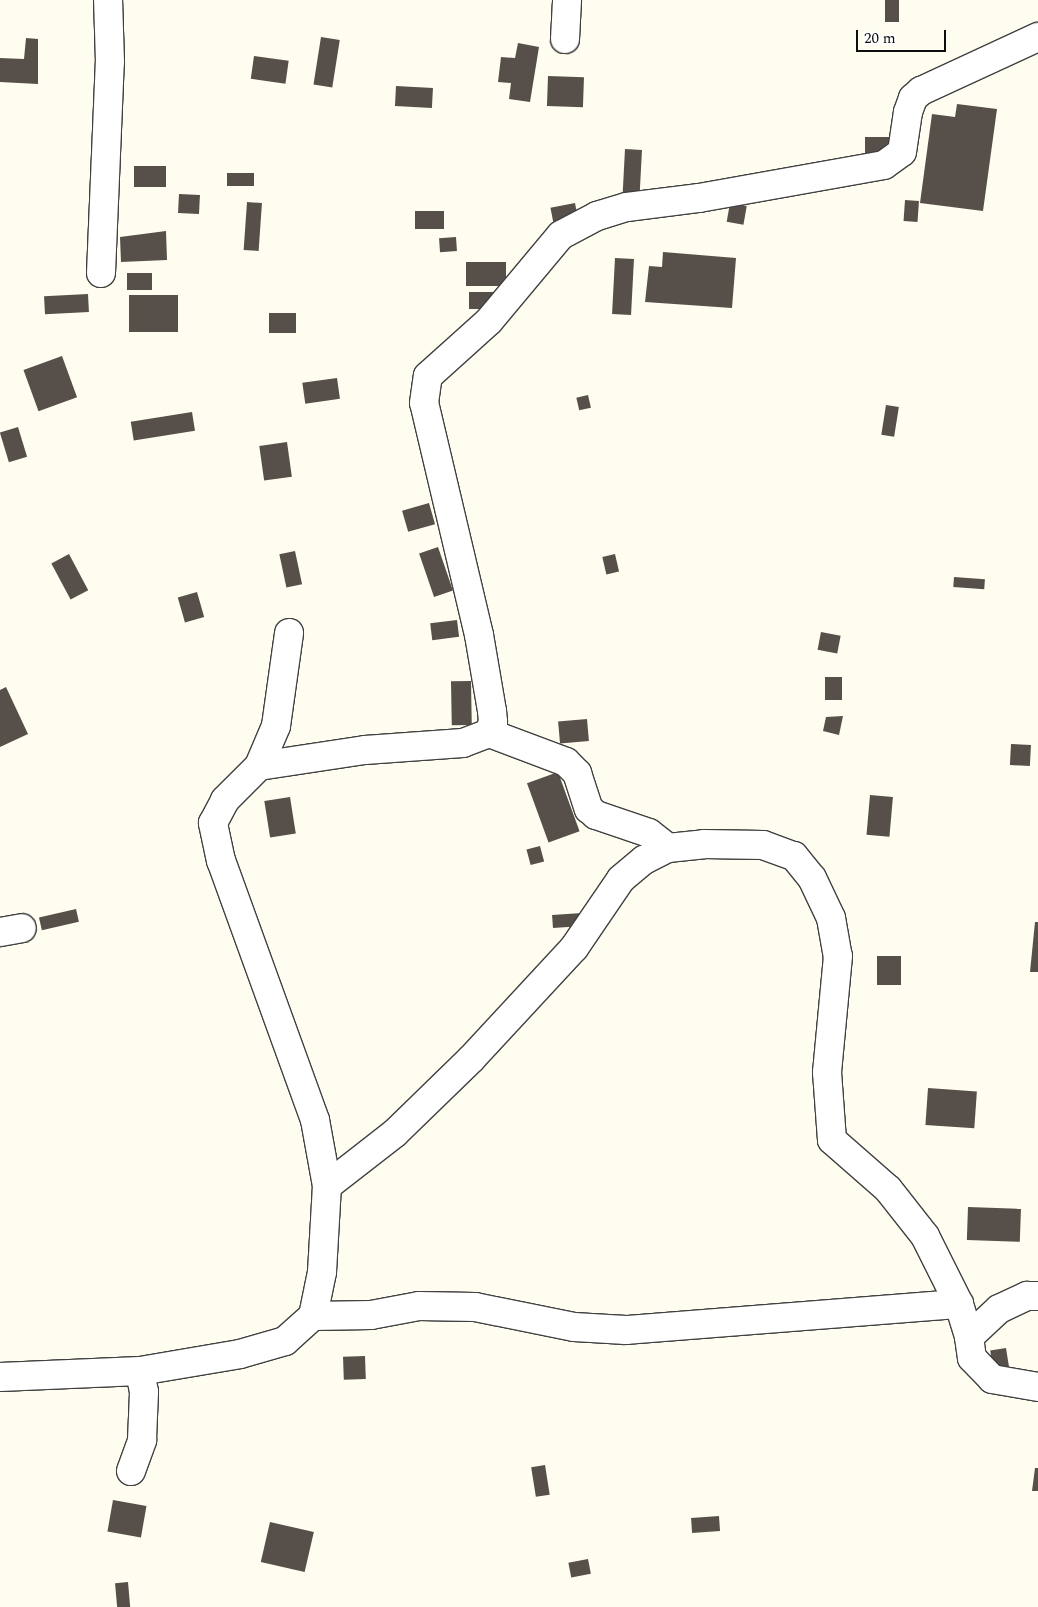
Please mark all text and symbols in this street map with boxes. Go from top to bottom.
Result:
scale bar [858,20,948,52]
text: 20 m [864,27,896,50]

